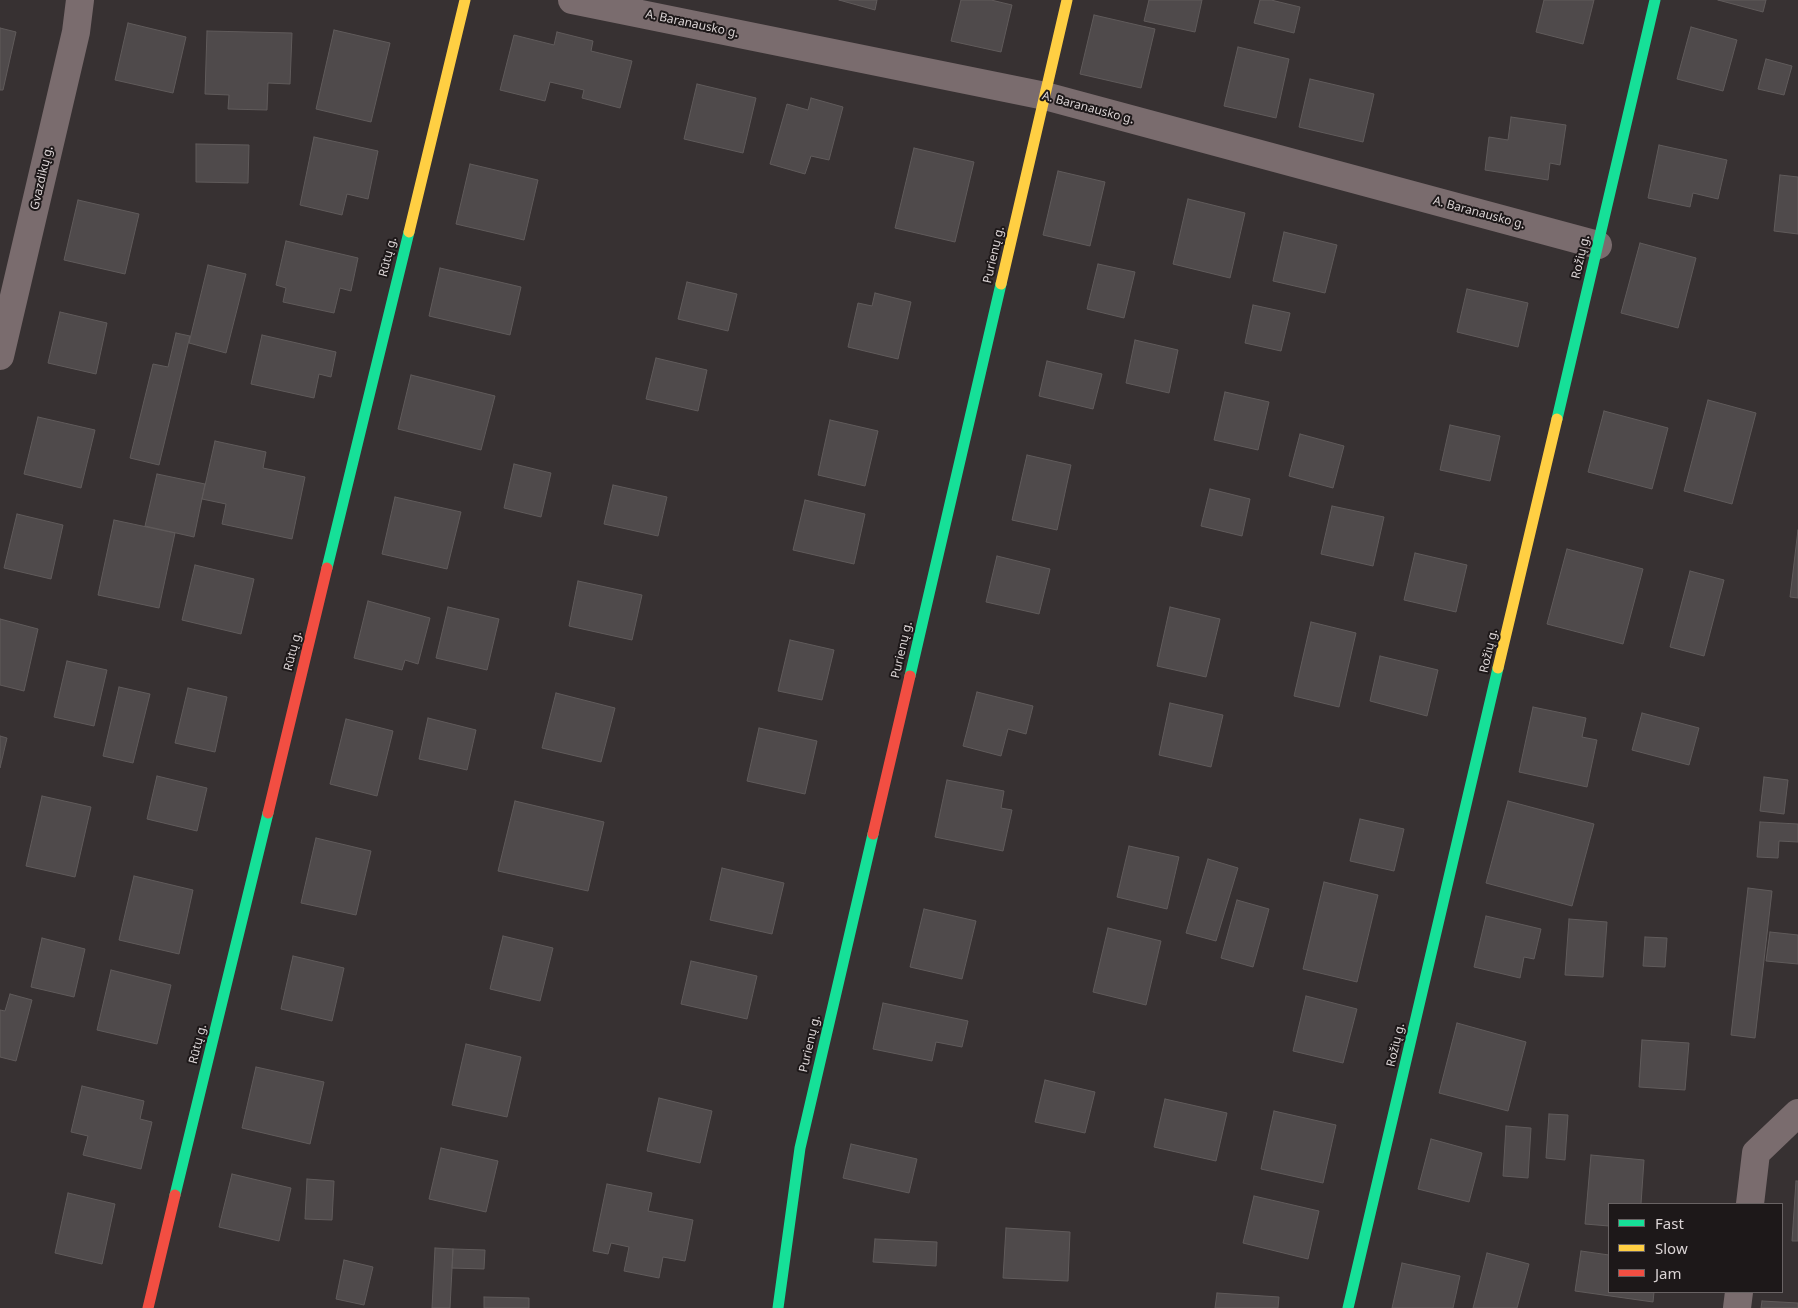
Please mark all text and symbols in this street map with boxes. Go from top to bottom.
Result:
street label: A. Baranausko g. [644,7,740,41]
street label: A. Baranausko g. [1040,89,1136,127]
street label: Gvazdikų g. [28,145,56,211]
street label: A. Baranausko g. [1431,194,1527,232]
street label: Purienų g. [980,225,1008,285]
street label: Rožių g. [1569,234,1593,280]
street label: Rūtų g. [376,236,400,278]
street label: Purienų g. [888,620,916,680]
street label: Rožių g. [1477,628,1501,674]
street label: Rūtų g. [281,630,305,672]
street label: Purienų g. [796,1014,824,1074]
street label: Rožių g. [1384,1022,1408,1068]
street label: Rūtų g. [186,1023,210,1065]
legend [1608,1203,1783,1293]
text: Fast [1655,1213,1684,1233]
text: Slow [1655,1238,1688,1258]
text: Jam [1655,1263,1682,1283]

